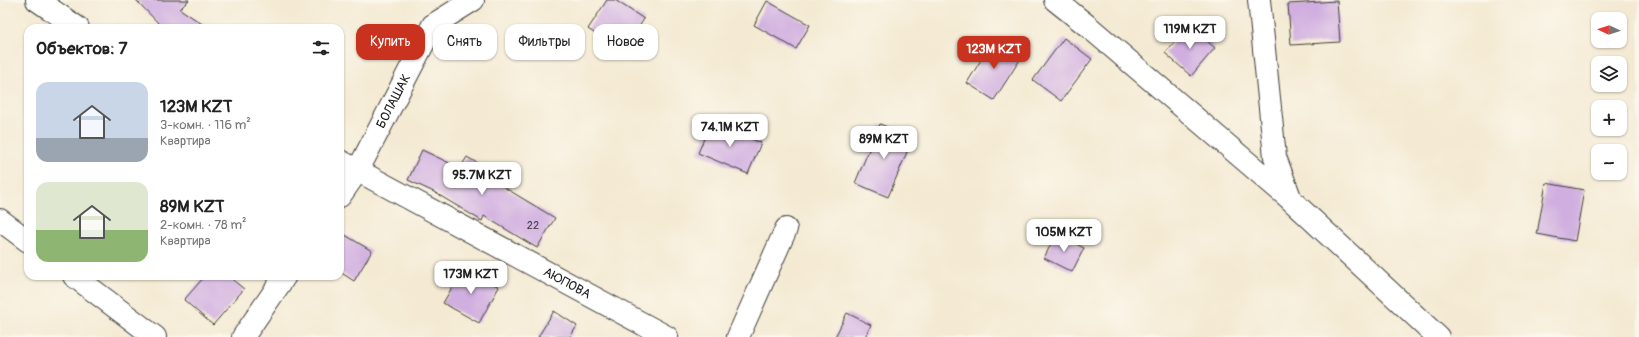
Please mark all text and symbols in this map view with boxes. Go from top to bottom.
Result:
north arrow [1591,12,1627,48]
map controls [1591,12,1627,180]
pin: 119M KZT [1149,16,1231,50]
text: 119M KZT [1164,21,1216,37]
chip: Купить [356,24,425,60]
chip: Снять [433,24,497,60]
chip: Фильтры [505,24,585,60]
chip: Новое [593,24,658,60]
pin: 123M KZT [953,36,1035,70]
icon: filters [310,37,332,59]
text: Объектов: 7 [36,38,127,59]
text: 123M KZT [966,41,1022,57]
button: layers [1591,56,1627,92]
street label: БОЛАШАК [373,71,414,131]
text: 123M KZT [160,96,232,117]
icon: home [68,98,116,146]
button: + [1591,100,1627,136]
pin: 74.1M KZT [684,114,776,148]
text: 3-комн. · 116 m² [160,117,251,133]
text: 74.1M KZT [701,119,759,135]
pin: 89M KZT [847,126,921,160]
text: 89M KZT [859,131,909,147]
text: Квартира [160,133,211,149]
button: − [1591,144,1627,180]
pin: 95.7M KZT [436,162,528,196]
text: 95.7M KZT [452,167,512,183]
text: 89M KZT [160,196,225,217]
icon: home [68,198,116,246]
text: 2-комн. · 78 m² [160,217,246,233]
house number: 22 [527,219,539,232]
pin: 105M KZT [1023,219,1105,253]
text: 105M KZT [1035,224,1093,240]
text: Квартира [160,233,211,249]
pin: 173M KZT [430,261,512,295]
street label: АЮПОВА [541,264,594,303]
text: 173M KZT [443,266,499,282]

